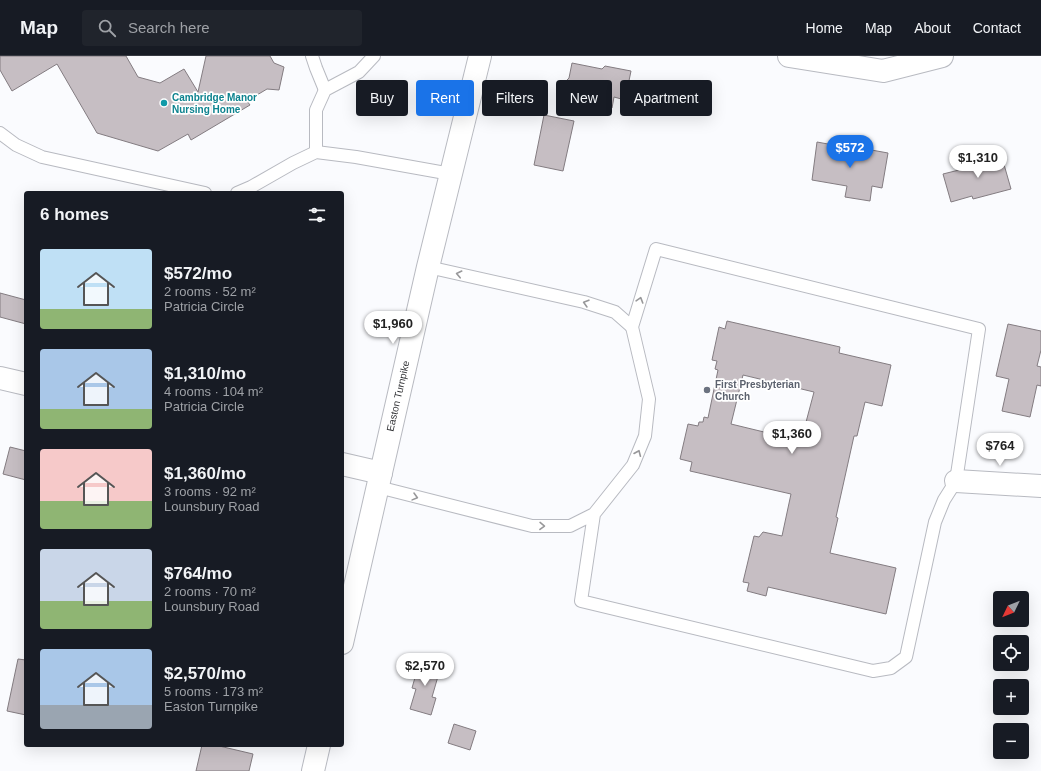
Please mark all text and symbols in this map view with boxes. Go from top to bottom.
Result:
search box [82,10,362,46]
text: Map [20,17,58,38]
icon: search [96,17,118,39]
text: Search here [128,19,210,36]
text: Home [806,20,843,36]
text: Map [865,20,892,36]
text: About [914,20,951,36]
text: Contact [973,20,1021,36]
chip: Buy [356,80,408,116]
chip: Rent [416,80,474,116]
chip: Filters [482,80,548,116]
chip: New [556,80,612,116]
chip: Apartment [620,80,712,116]
place label: Cambridge Manor Nursing Home [172,92,257,115]
marker: Cambridge Manor Nursing Home [159,98,169,108]
pin: $572 [826,135,874,169]
text: $572 [836,140,864,155]
pin: $1,310 [945,145,1011,179]
text: $1,310 [958,150,998,165]
icon: filters [306,204,328,226]
text: 6 homes [40,205,109,224]
text: $572/mo [164,264,232,283]
icon: home [72,265,120,313]
one-way arrow [456,270,462,278]
text: 2 rooms · 52 m² [164,284,256,299]
one-way arrow [636,297,644,304]
text: Patricia Circle [164,299,244,314]
one-way arrow [583,299,590,308]
pin: $1,960 [360,311,426,345]
text: $1,960 [373,316,413,331]
street label: Easton Turnpike [385,359,412,432]
text: $1,310/mo [164,364,246,383]
icon: home [72,365,120,413]
place label: First Presbyterian Church [715,379,800,402]
text: 4 rooms · 104 m² [164,384,263,399]
marker: First Presbyterian Church [702,385,712,395]
text: Patricia Circle [164,399,244,414]
pin: $1,360 [759,421,825,455]
text: $1,360 [772,426,812,441]
pin: $764 [976,433,1024,467]
text: $764 [986,438,1014,453]
one-way arrow [633,450,641,457]
text: $1,360/mo [164,464,246,483]
icon: home [72,465,120,513]
text: 3 rooms · 92 m² [164,484,256,499]
one-way arrow [412,493,419,501]
text: Lounsbury Road [164,499,259,514]
one-way arrow [539,522,545,530]
text: $764/mo [164,564,232,583]
icon: home [72,565,120,613]
text: 2 rooms · 70 m² [164,584,256,599]
north arrow [993,591,1029,627]
map controls [993,591,1029,759]
text: Lounsbury Road [164,599,259,614]
button: locate [993,635,1029,671]
pin: $2,570 [392,653,458,687]
text: $2,570 [405,658,445,673]
text: $2,570/mo [164,664,246,683]
icon: home [72,665,120,713]
button: + [993,679,1029,715]
text: 5 rooms · 173 m² [164,684,263,699]
text: Easton Turnpike [164,699,258,714]
button: − [993,723,1029,759]

